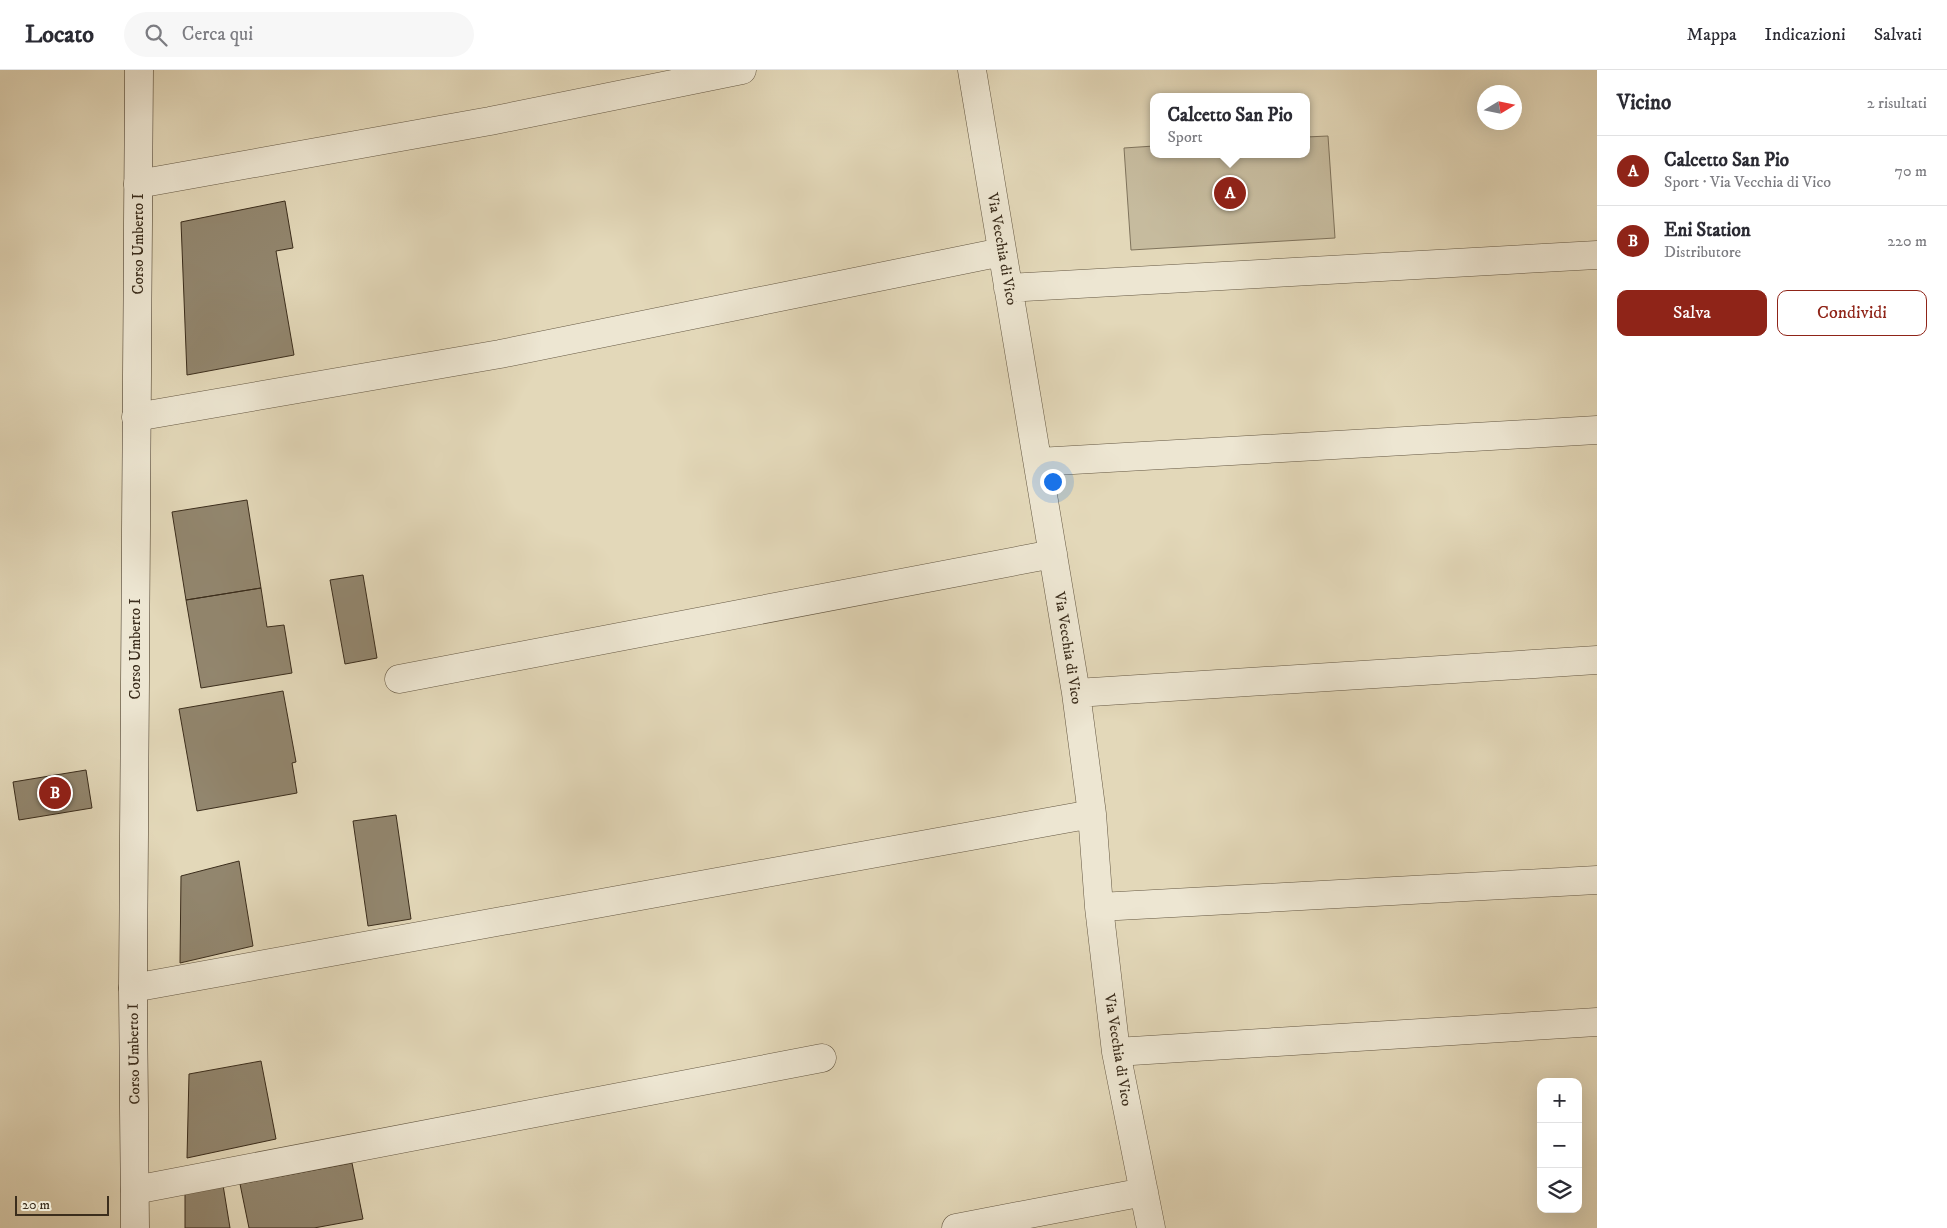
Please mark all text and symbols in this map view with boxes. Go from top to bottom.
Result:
search box [124,12,474,57]
text: Locato [25,20,94,50]
icon: search [142,21,170,49]
text: Cerca qui [182,23,253,46]
text: Mappa [1687,24,1737,46]
text: Indicazioni [1765,24,1846,46]
text: Salvati [1874,24,1922,46]
north arrow [1477,85,1522,130]
text: Vicino [1617,90,1671,116]
popup [1150,93,1310,158]
text: 2 risultati [1867,93,1927,113]
text: Calcetto San Pio [1167,104,1293,127]
text: Sport [1167,127,1203,147]
text: Calcetto San Pio [1664,149,1789,172]
text: A [1628,161,1638,181]
text: 70 m [1895,161,1927,181]
text: Sport · Via Vecchia di Vico [1664,172,1831,192]
pin: A [1214,174,1246,212]
street label: Via Vecchia di Vico [983,190,1021,307]
street label: Corso Umberto I [129,193,148,295]
text: Eni Station [1664,219,1751,242]
text: B [1628,231,1638,251]
text: 220 m [1887,231,1927,251]
text: Distributore [1664,242,1741,262]
button: Salva [1617,290,1767,336]
button: Condividi [1777,290,1927,336]
your location [1040,469,1066,495]
street label: Via Vecchia di Vico [1050,589,1086,706]
street label: Corso Umberto I [126,598,145,700]
pin: B [39,774,71,812]
street label: Via Vecchia di Vico [1100,991,1136,1108]
street label: Corso Umberto I [124,1003,144,1105]
map controls [1537,1078,1582,1213]
button: + [1537,1078,1582,1123]
button: − [1537,1123,1582,1168]
button: layers [1537,1168,1582,1213]
scale bar [15,1193,109,1216]
text: 20 m [22,1196,50,1214]

